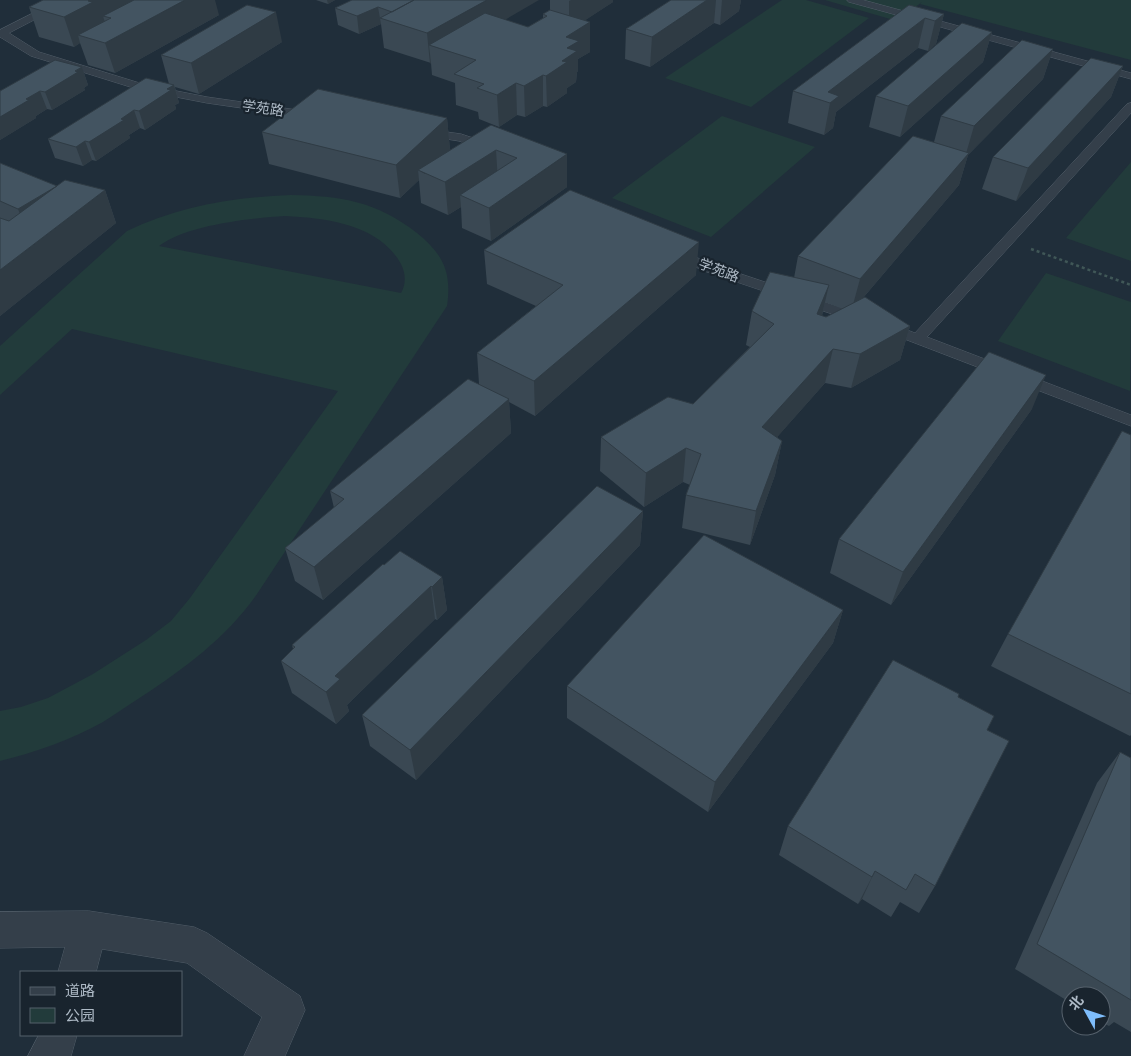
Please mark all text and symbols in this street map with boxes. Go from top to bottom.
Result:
street label: 学苑路 [241,96,285,120]
street label: 学苑路 [696,254,742,286]
legend [20,971,182,1036]
text: 道路 [65,982,95,1000]
north arrow [1061,986,1111,1036]
text: 北 [1065,991,1087,1014]
text: 公园 [65,1007,95,1025]

